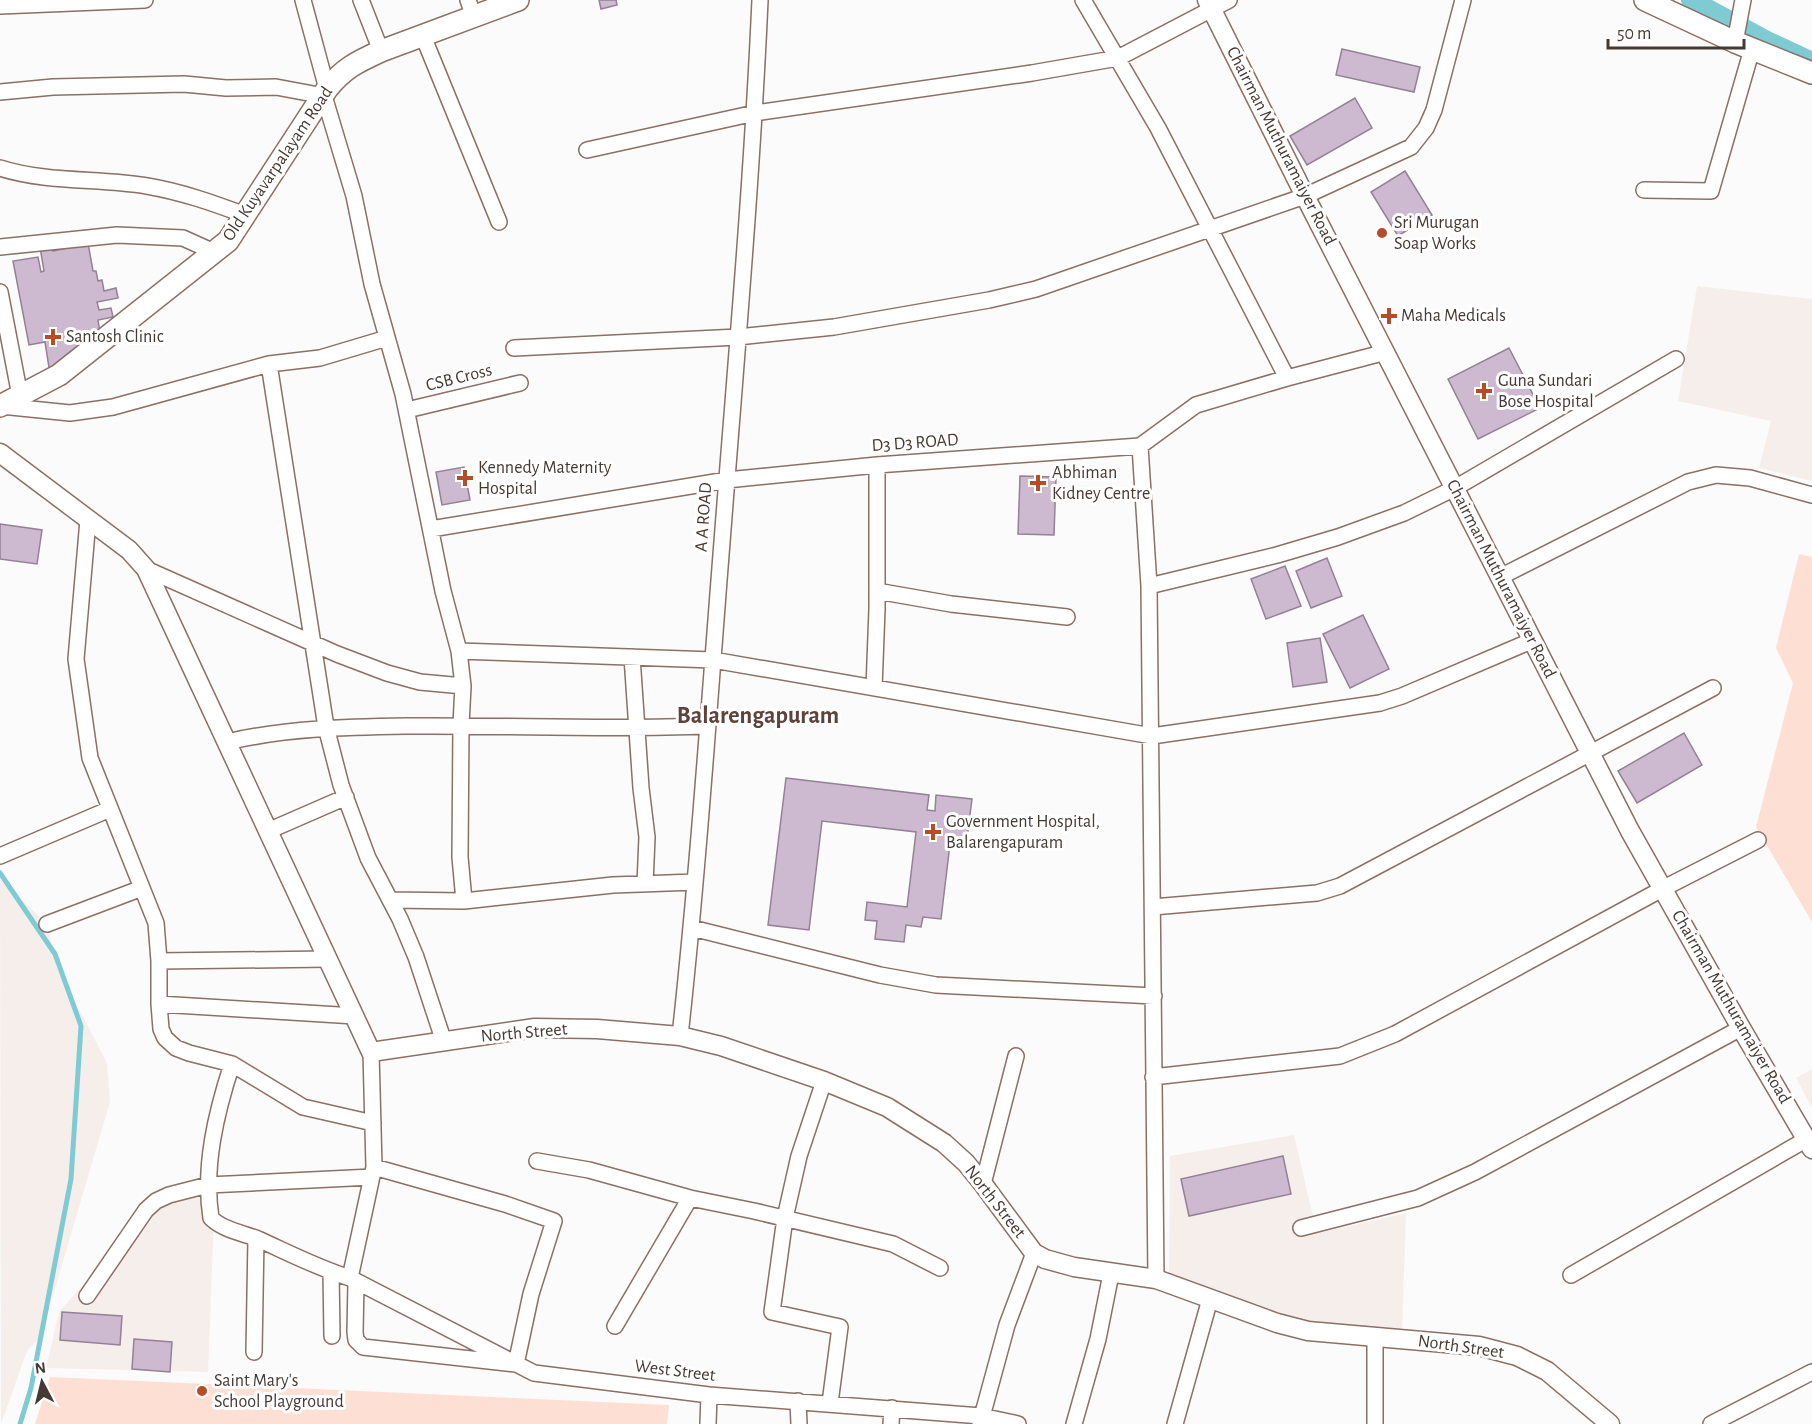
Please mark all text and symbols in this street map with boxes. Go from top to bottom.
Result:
scale bar [1608,12,1744,50]
text: 50 m [1617,25,1651,43]
street label: Chairman Muthuramaiyer Road [1223,44,1339,248]
street label: Old Kuyavarpalayam Road [220,83,336,245]
place label: Sri Murugan Soap Works [1394,214,1479,253]
marker: Sri Murugan Soap Works [1375,226,1389,240]
place label: Maha Medicals [1401,307,1506,325]
marker: Maha Medicals [1382,309,1396,323]
marker: Santosh Clinic [44,328,62,346]
place label: Santosh Clinic [66,328,164,346]
street label: CSB Cross [424,361,494,395]
place label: Guna Sundari Bose Hospital [1498,372,1594,411]
marker: Guna Sundari Bose Hospital [1475,382,1493,400]
street label: D3 D3 ROAD [871,431,959,455]
place label: Kennedy Maternity Hospital [478,459,612,498]
place label: Abhiman Kidney Centre [1052,464,1150,503]
marker: Kennedy Maternity Hospital [456,469,474,487]
marker: Abhiman Kidney Centre [1029,474,1047,492]
street label: Chairman Muthuramaiyer Road [1443,477,1559,681]
street label: A A ROAD [693,482,715,552]
district label: Balarengapuram [677,704,839,728]
place label: Government Hospital, Balarengapuram [946,813,1100,852]
marker: Government Hospital, Balarengapuram [924,823,942,841]
street label: Chairman Muthuramaiyer Road [1668,907,1794,1107]
street label: North Street [480,1020,568,1046]
street label: North Street [961,1162,1029,1242]
street label: North Street [1417,1332,1506,1362]
north arrow [12,1352,72,1412]
street label: West Street [634,1357,717,1385]
text: N [34,1359,47,1377]
place label: Saint Mary's School Playground [214,1372,344,1411]
marker: Saint Mary's School Playground [195,1384,209,1398]

